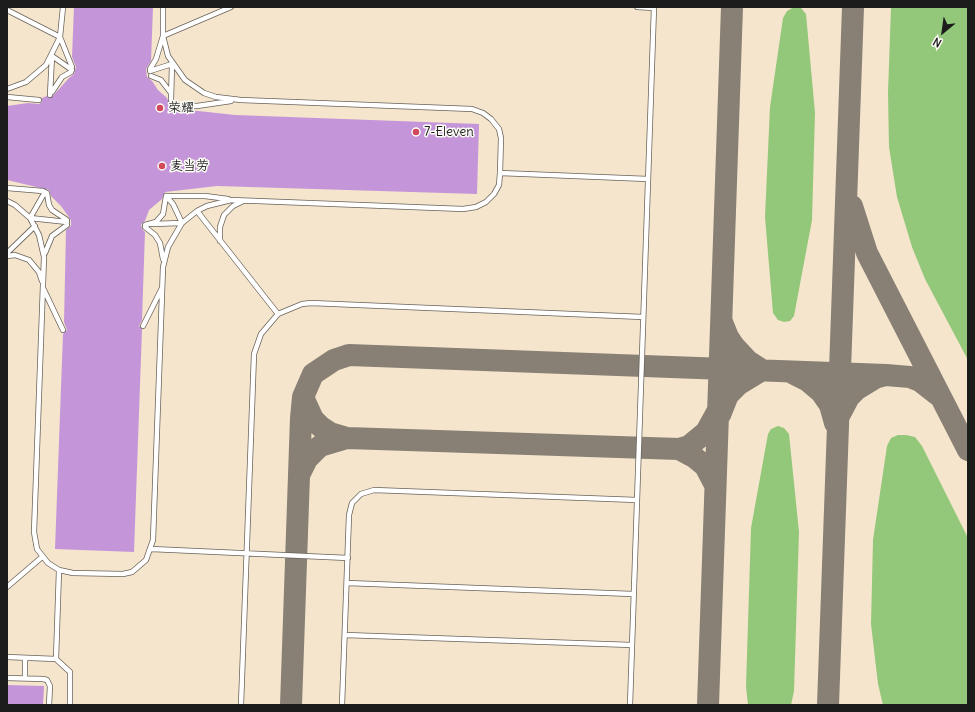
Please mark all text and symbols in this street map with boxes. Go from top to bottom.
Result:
north arrow [923,12,963,52]
text: N [930,35,944,50]
place label: 荣耀 [168,100,194,116]
marker: 荣耀 [155,103,165,113]
place label: 7-Eleven [424,124,474,140]
marker: 7-Eleven [411,127,421,137]
place label: 麦当劳 [170,158,209,174]
marker: 麦当劳 [157,161,167,171]

